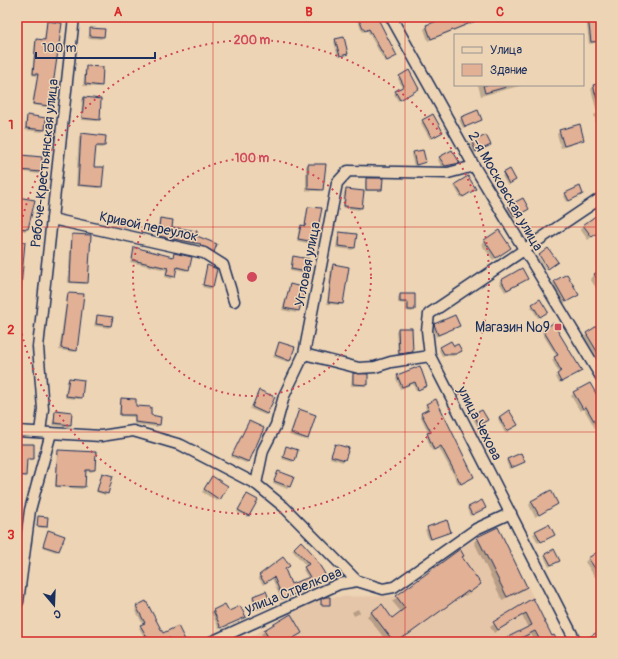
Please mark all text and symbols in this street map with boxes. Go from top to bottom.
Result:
text: A [114,4,123,20]
text: B [305,4,313,20]
text: C [496,4,504,20]
text: 200 m [234,33,271,48]
scale bar [36,34,155,60]
legend [454,34,584,86]
text: 100 m [42,41,77,56]
text: Улица [490,43,522,58]
text: Здание [490,63,527,78]
street label: Рабоче-Крестьянская улица [27,78,62,248]
text: 1 [8,117,14,133]
street label: 2-я Московская улица [464,129,547,254]
text: 100 m [235,151,270,166]
street label: Кривой переулок [98,208,200,245]
street label: Угловая улица [291,220,324,308]
centre of rings [245,270,259,284]
place label: Магазин №9 [475,319,550,336]
text: 2 [7,322,15,338]
marker: Магазин №9 [553,322,563,332]
street label: улица Чехова [453,382,506,463]
text: 3 [7,527,15,543]
street label: улица Стрелкова [242,563,344,618]
north arrow [34,585,74,625]
text: С [52,607,62,621]

